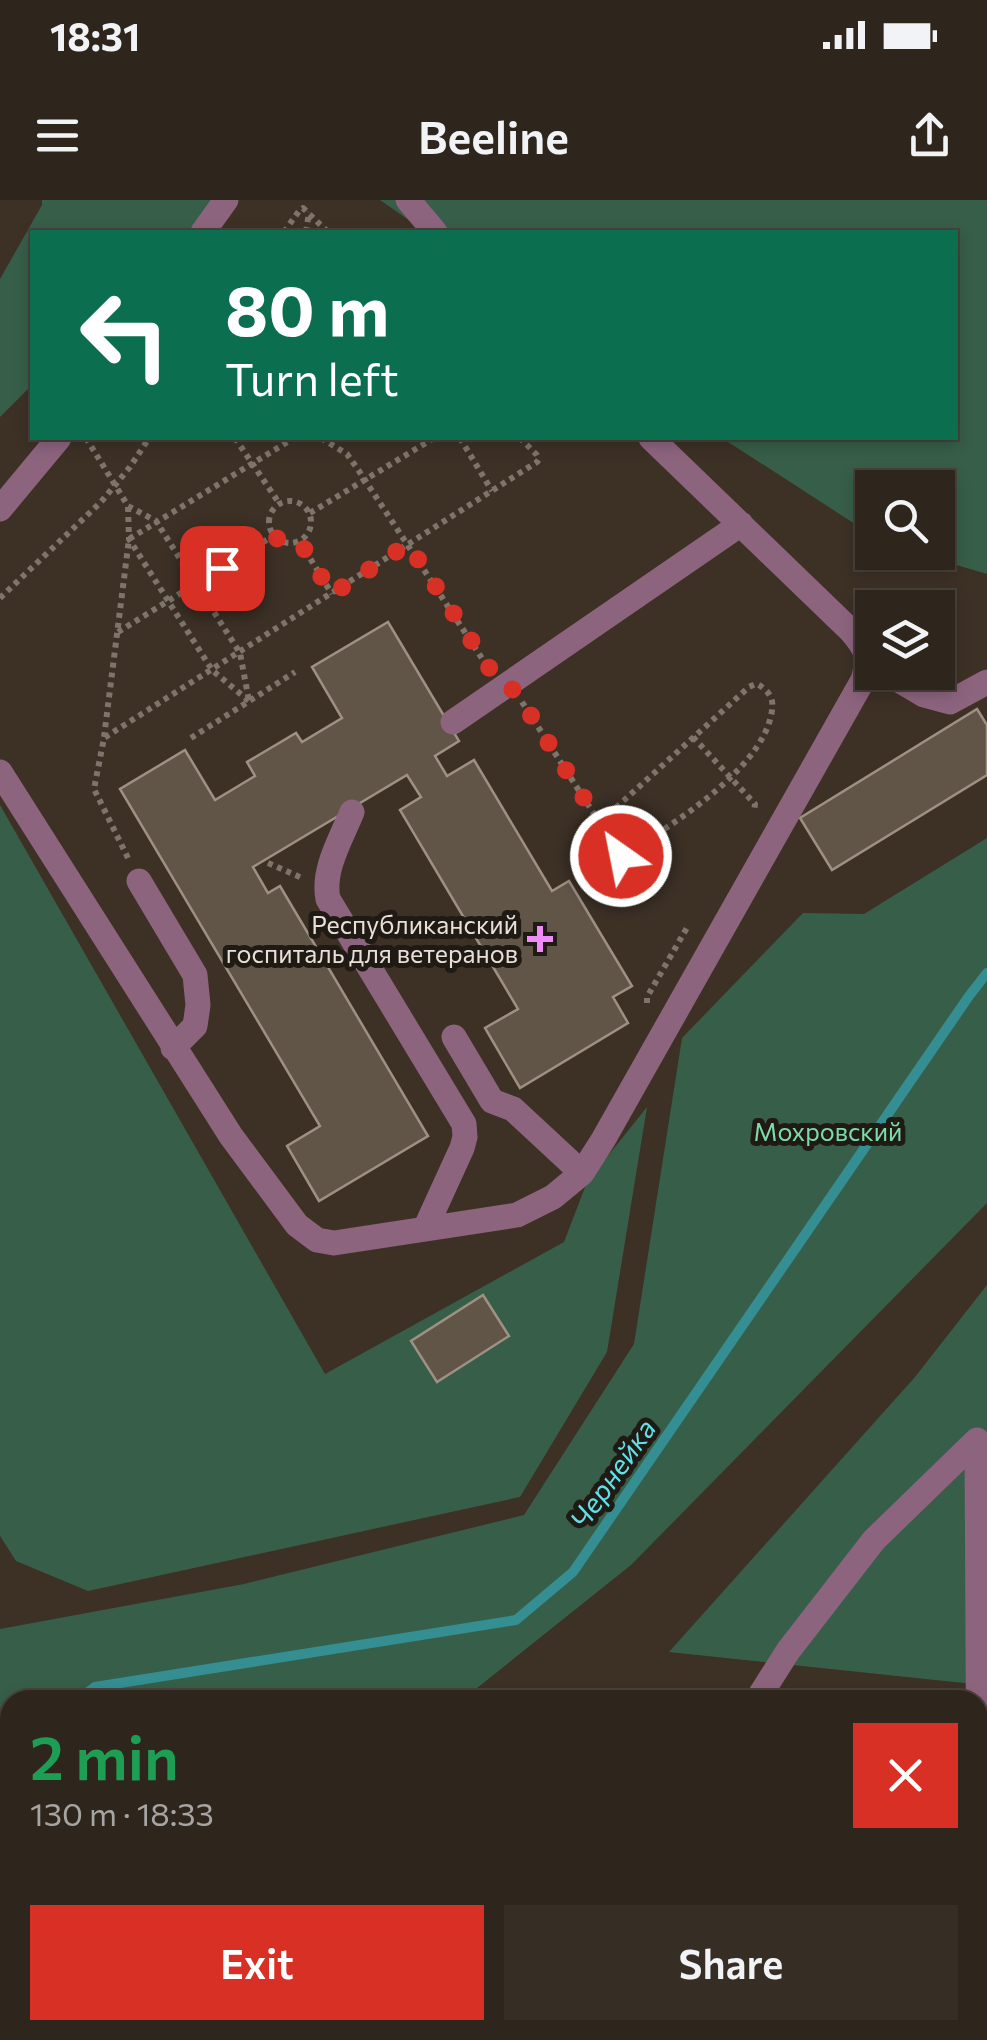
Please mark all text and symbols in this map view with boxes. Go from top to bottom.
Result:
text: 18:31 [50,12,140,59]
icon: menu [30,108,85,163]
text: Beeline [418,108,569,163]
icon: share [902,108,957,163]
text: 80 m [225,265,389,350]
icon: left [60,270,190,400]
text: Turn left [225,350,399,405]
map controls [855,470,955,690]
button: search [855,470,955,570]
pin [180,526,265,611]
icon: arrive [195,541,250,596]
button: layers [855,590,955,690]
position arrow [569,804,673,908]
place label: Республиканский госпиталь для ветеранов [226,909,518,968]
marker: Республиканский госпиталь для ветеранов [527,926,553,952]
park label: Мохровский [754,1116,902,1146]
water label: Чернейка [562,1412,662,1535]
text: 2 min [30,1719,179,1792]
button: close [853,1723,958,1828]
text: 130 m · 18:33 [30,1793,214,1833]
button: Exit [30,1905,484,2020]
button: Share [504,1905,958,2020]

